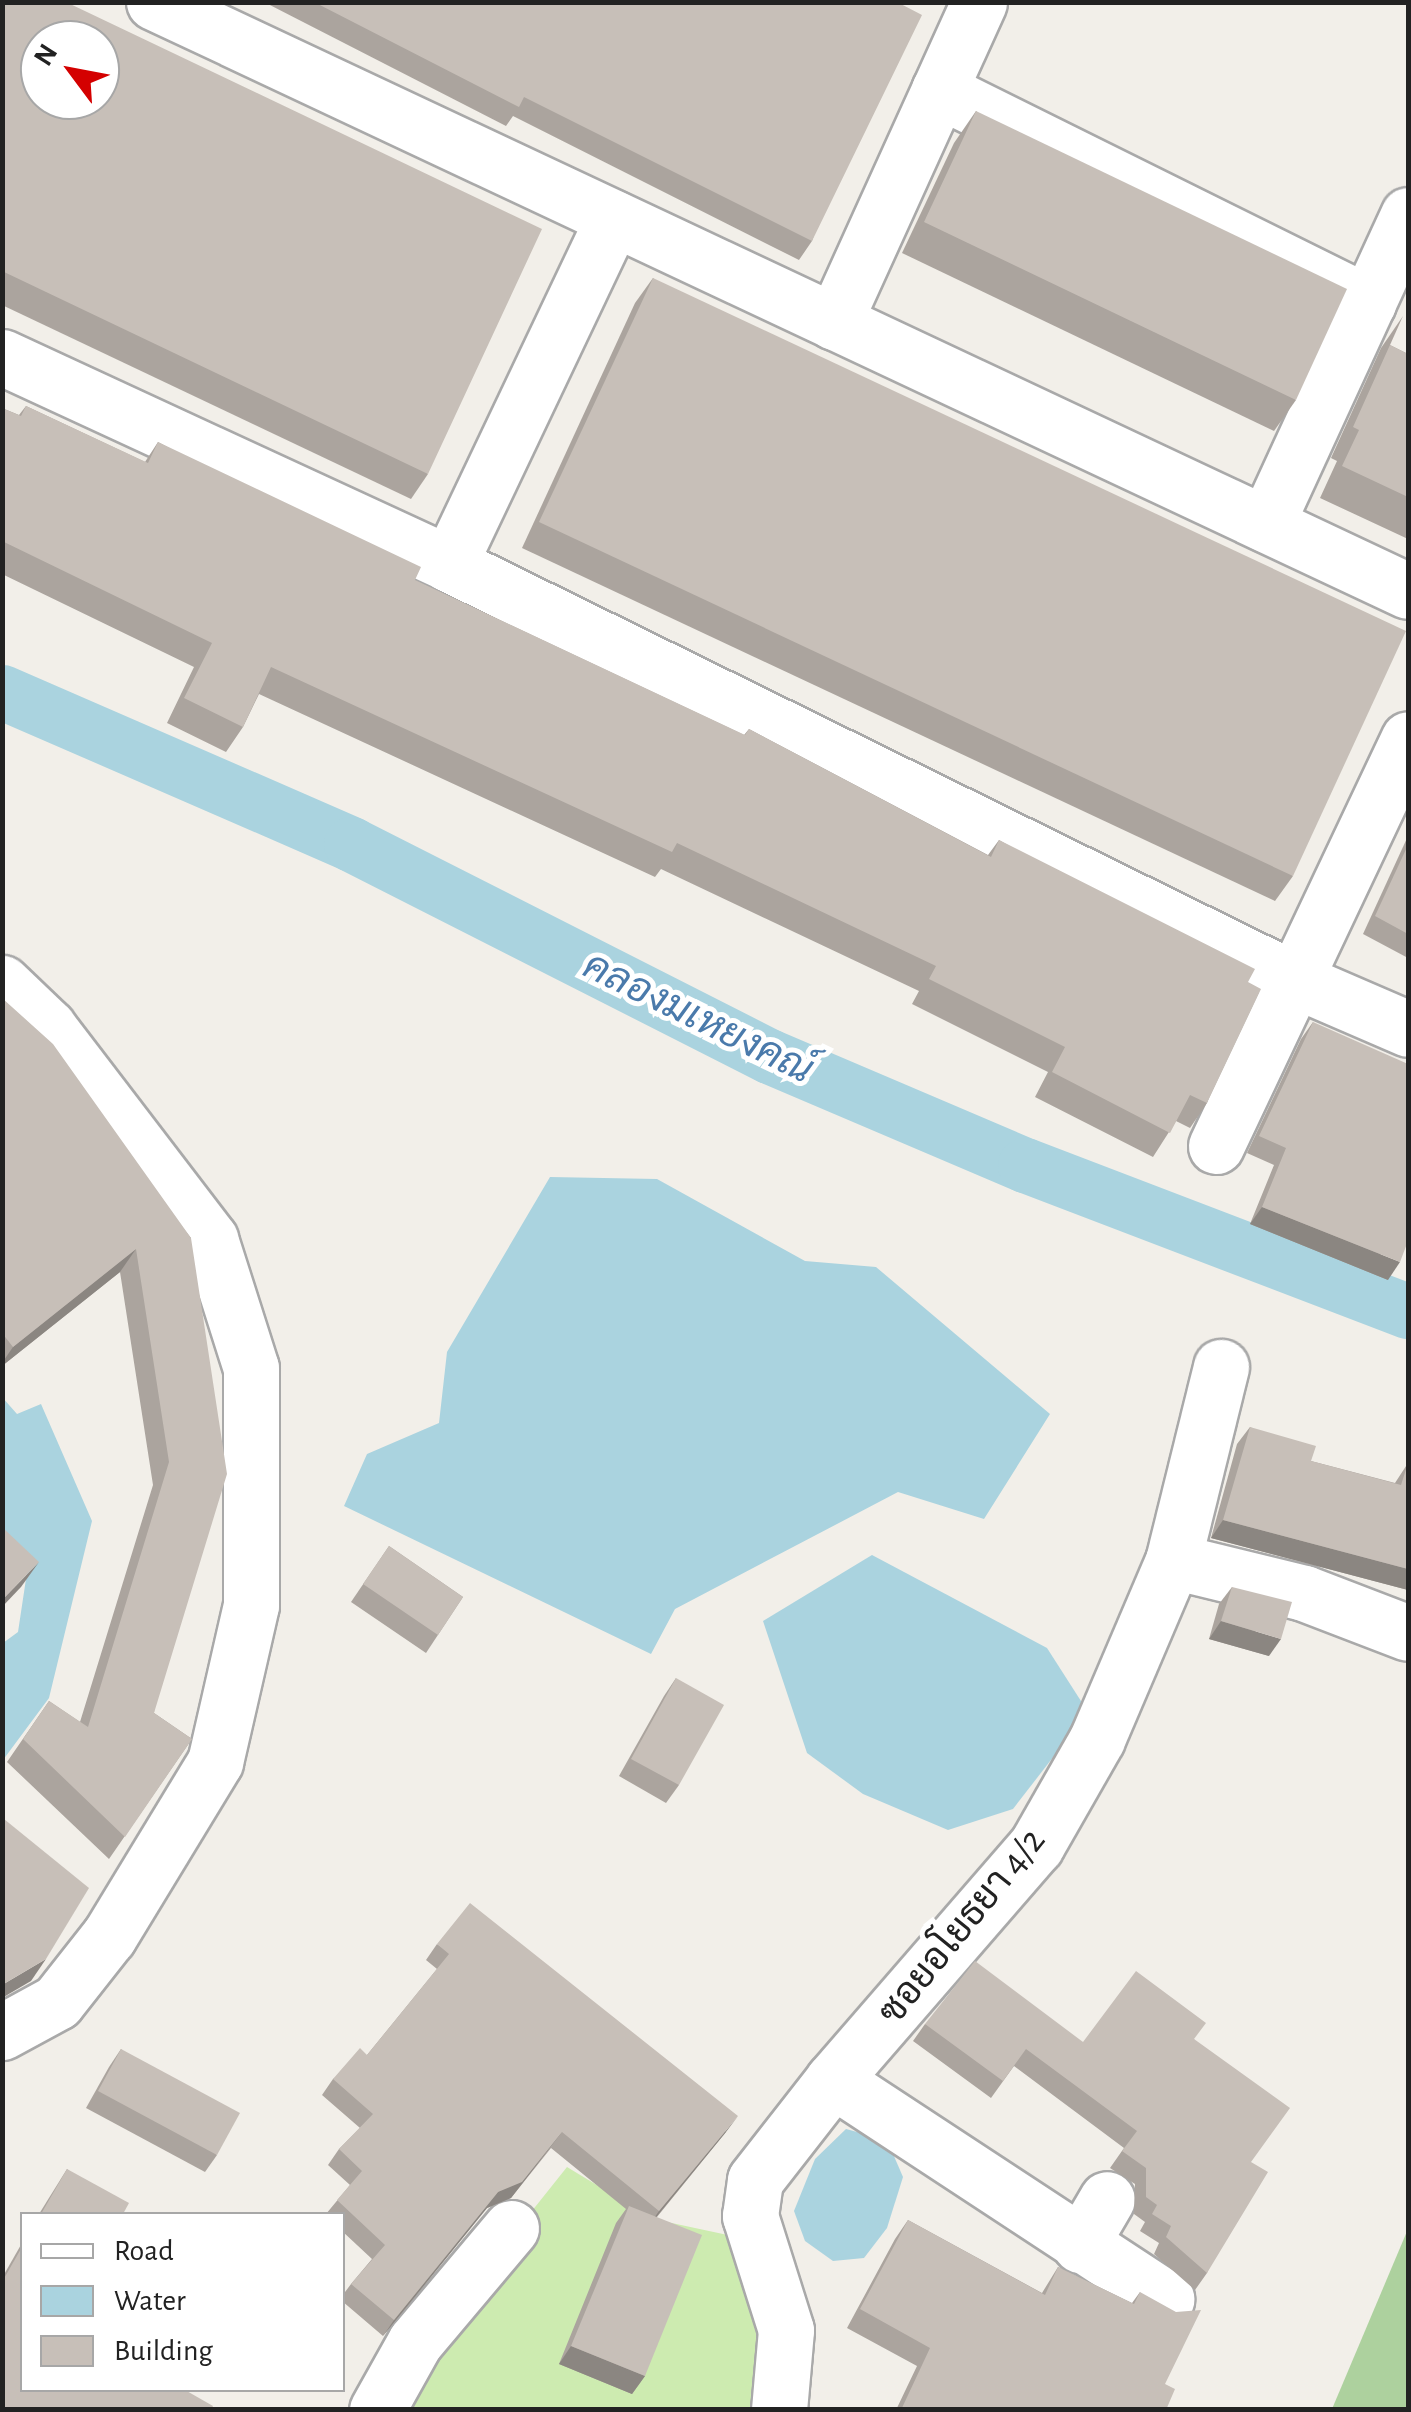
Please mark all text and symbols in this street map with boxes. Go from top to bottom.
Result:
north arrow [20,20,120,120]
text: N [29,39,63,71]
water label: คลองมเหยงคณ์ [575,942,821,1094]
street label: ซอยอโยธยา 4/2 [870,1820,1056,2034]
legend [20,2212,345,2392]
text: Road [114,2236,174,2266]
text: Water [114,2286,186,2316]
text: Building [114,2336,213,2366]

